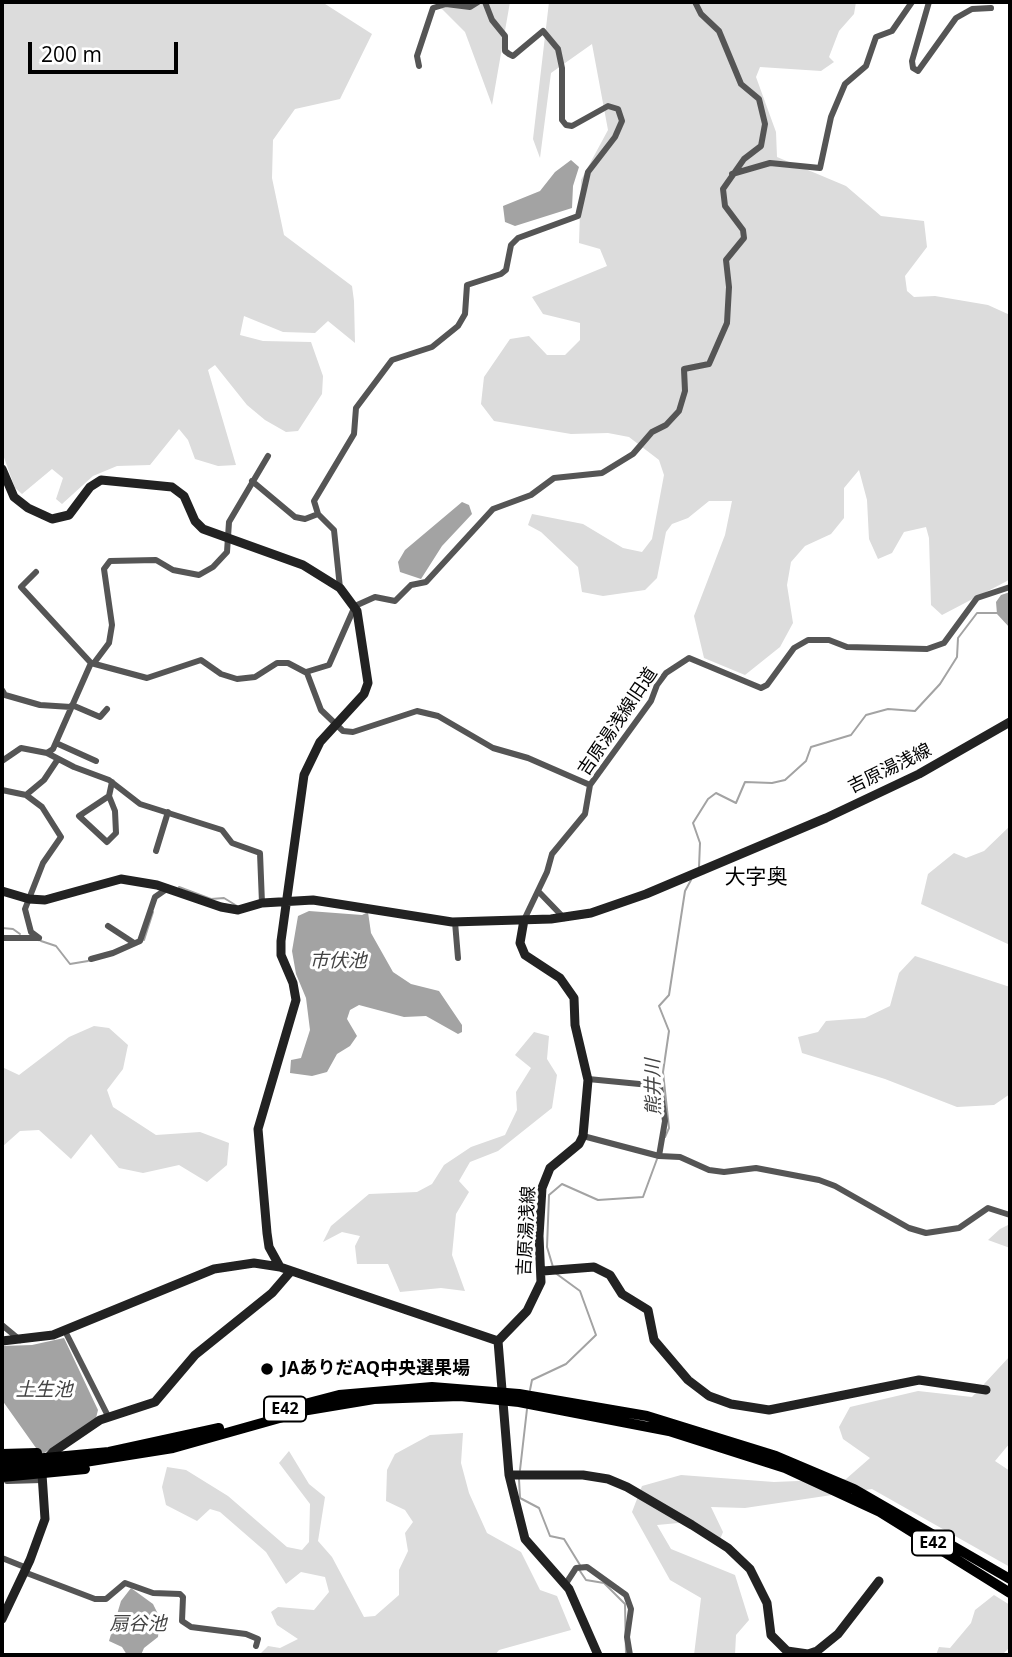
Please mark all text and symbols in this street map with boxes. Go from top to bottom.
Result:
scale bar [32,28,182,72]
text: 200 m [41,40,102,68]
street label: 吉原湯浅線旧道 [574,664,662,780]
street label: 吉原湯浅線 [845,740,935,798]
district label: 大字奥 [725,865,787,891]
water label: 市伏池 [310,951,366,973]
water label: 熊井川 [642,1058,666,1116]
street label: 吉原湯浅線 [514,1185,540,1277]
place label: JAありだAQ中央選果場 [281,1358,470,1380]
marker: JAありだAQ中央選果場 [259,1361,275,1377]
water label: 土生池 [16,1380,72,1402]
road number: E42 [264,1396,306,1422]
road number: E42 [912,1530,954,1555]
water label: 扇谷池 [110,1614,166,1636]

